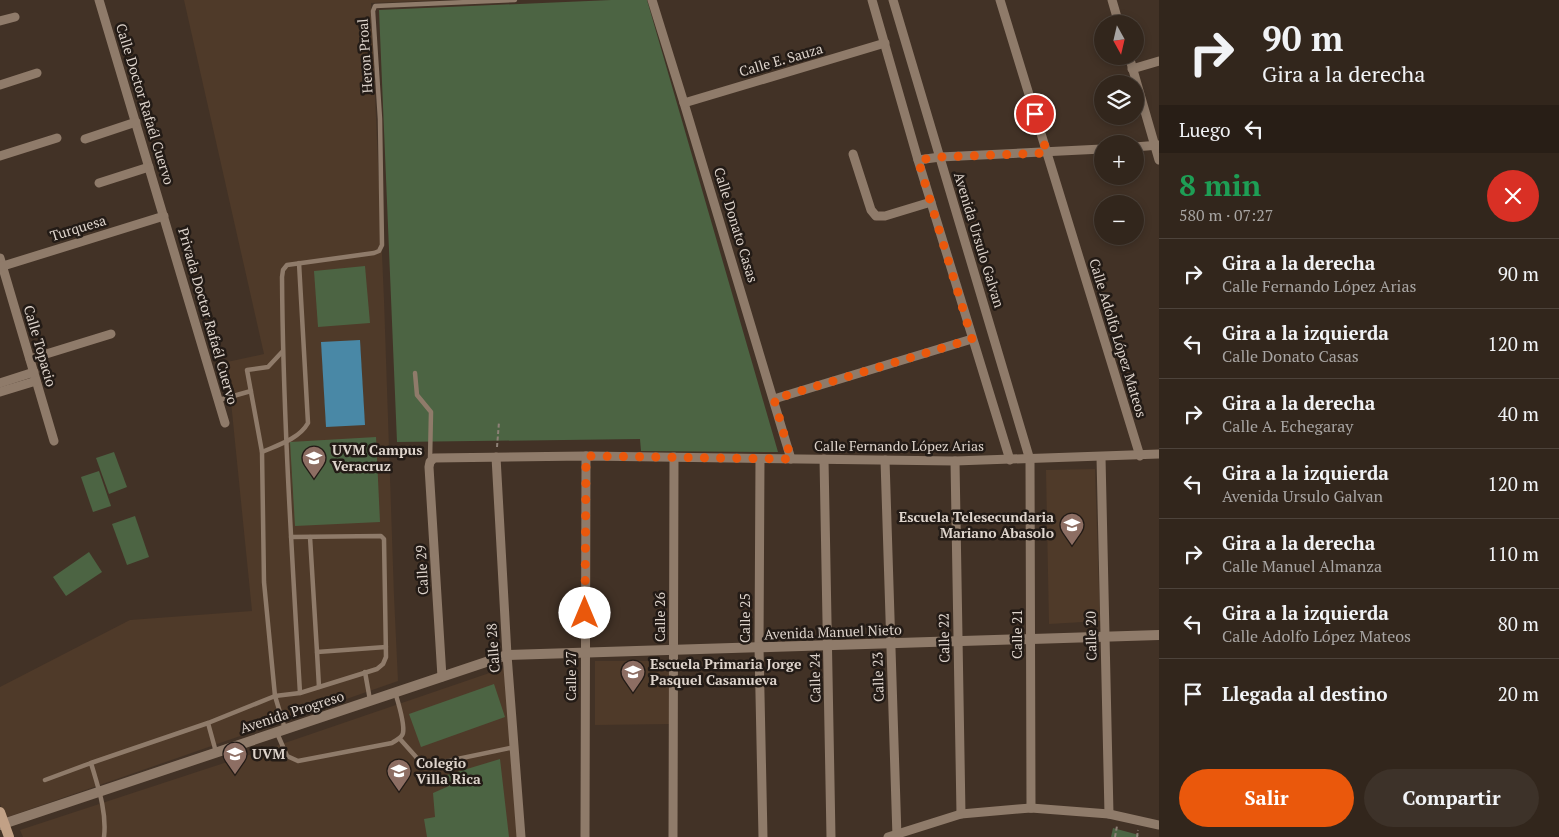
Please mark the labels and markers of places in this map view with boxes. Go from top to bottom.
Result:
pin [1014,93,1056,135]
place label: UVM Campus Veracruz [332,440,423,475]
school or university icon: UVM Campus Veracruz [301,445,327,479]
place label: Escuela Telesecundaria Mariano Abasolo [899,507,1054,542]
school or university icon: Escuela Telesecundaria Mariano Abasolo [1059,512,1085,546]
place label: Escuela Primaria Jorge Pasquel Casanueva [650,654,802,689]
school or university icon: Escuela Primaria Jorge Pasquel Casanueva [620,659,646,693]
school or university icon: UVM [222,741,248,775]
place label: UVM [252,744,285,763]
place label: Colegio Villa Rica [416,753,481,788]
school or university icon: Colegio Villa Rica [386,758,412,792]

